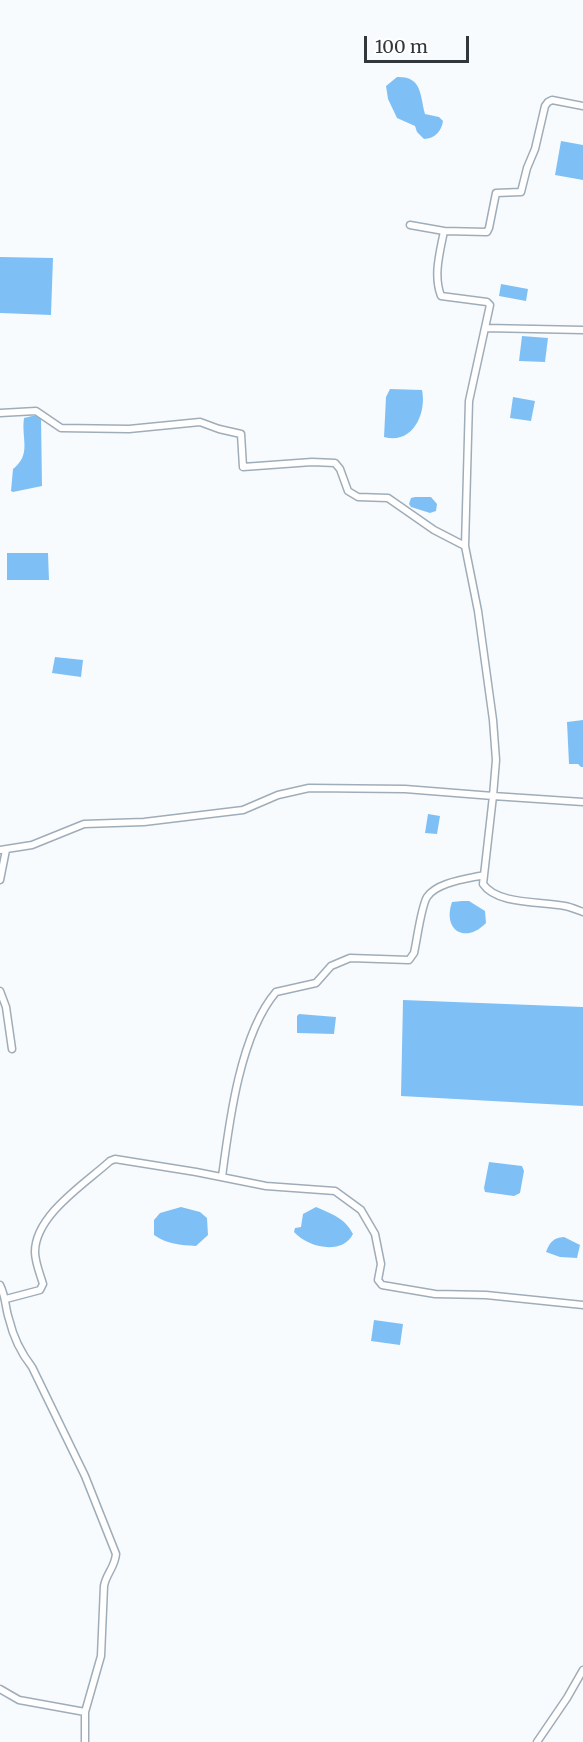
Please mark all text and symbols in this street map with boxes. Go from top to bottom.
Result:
scale bar [367,24,472,62]
text: 100 m [375,35,428,58]

